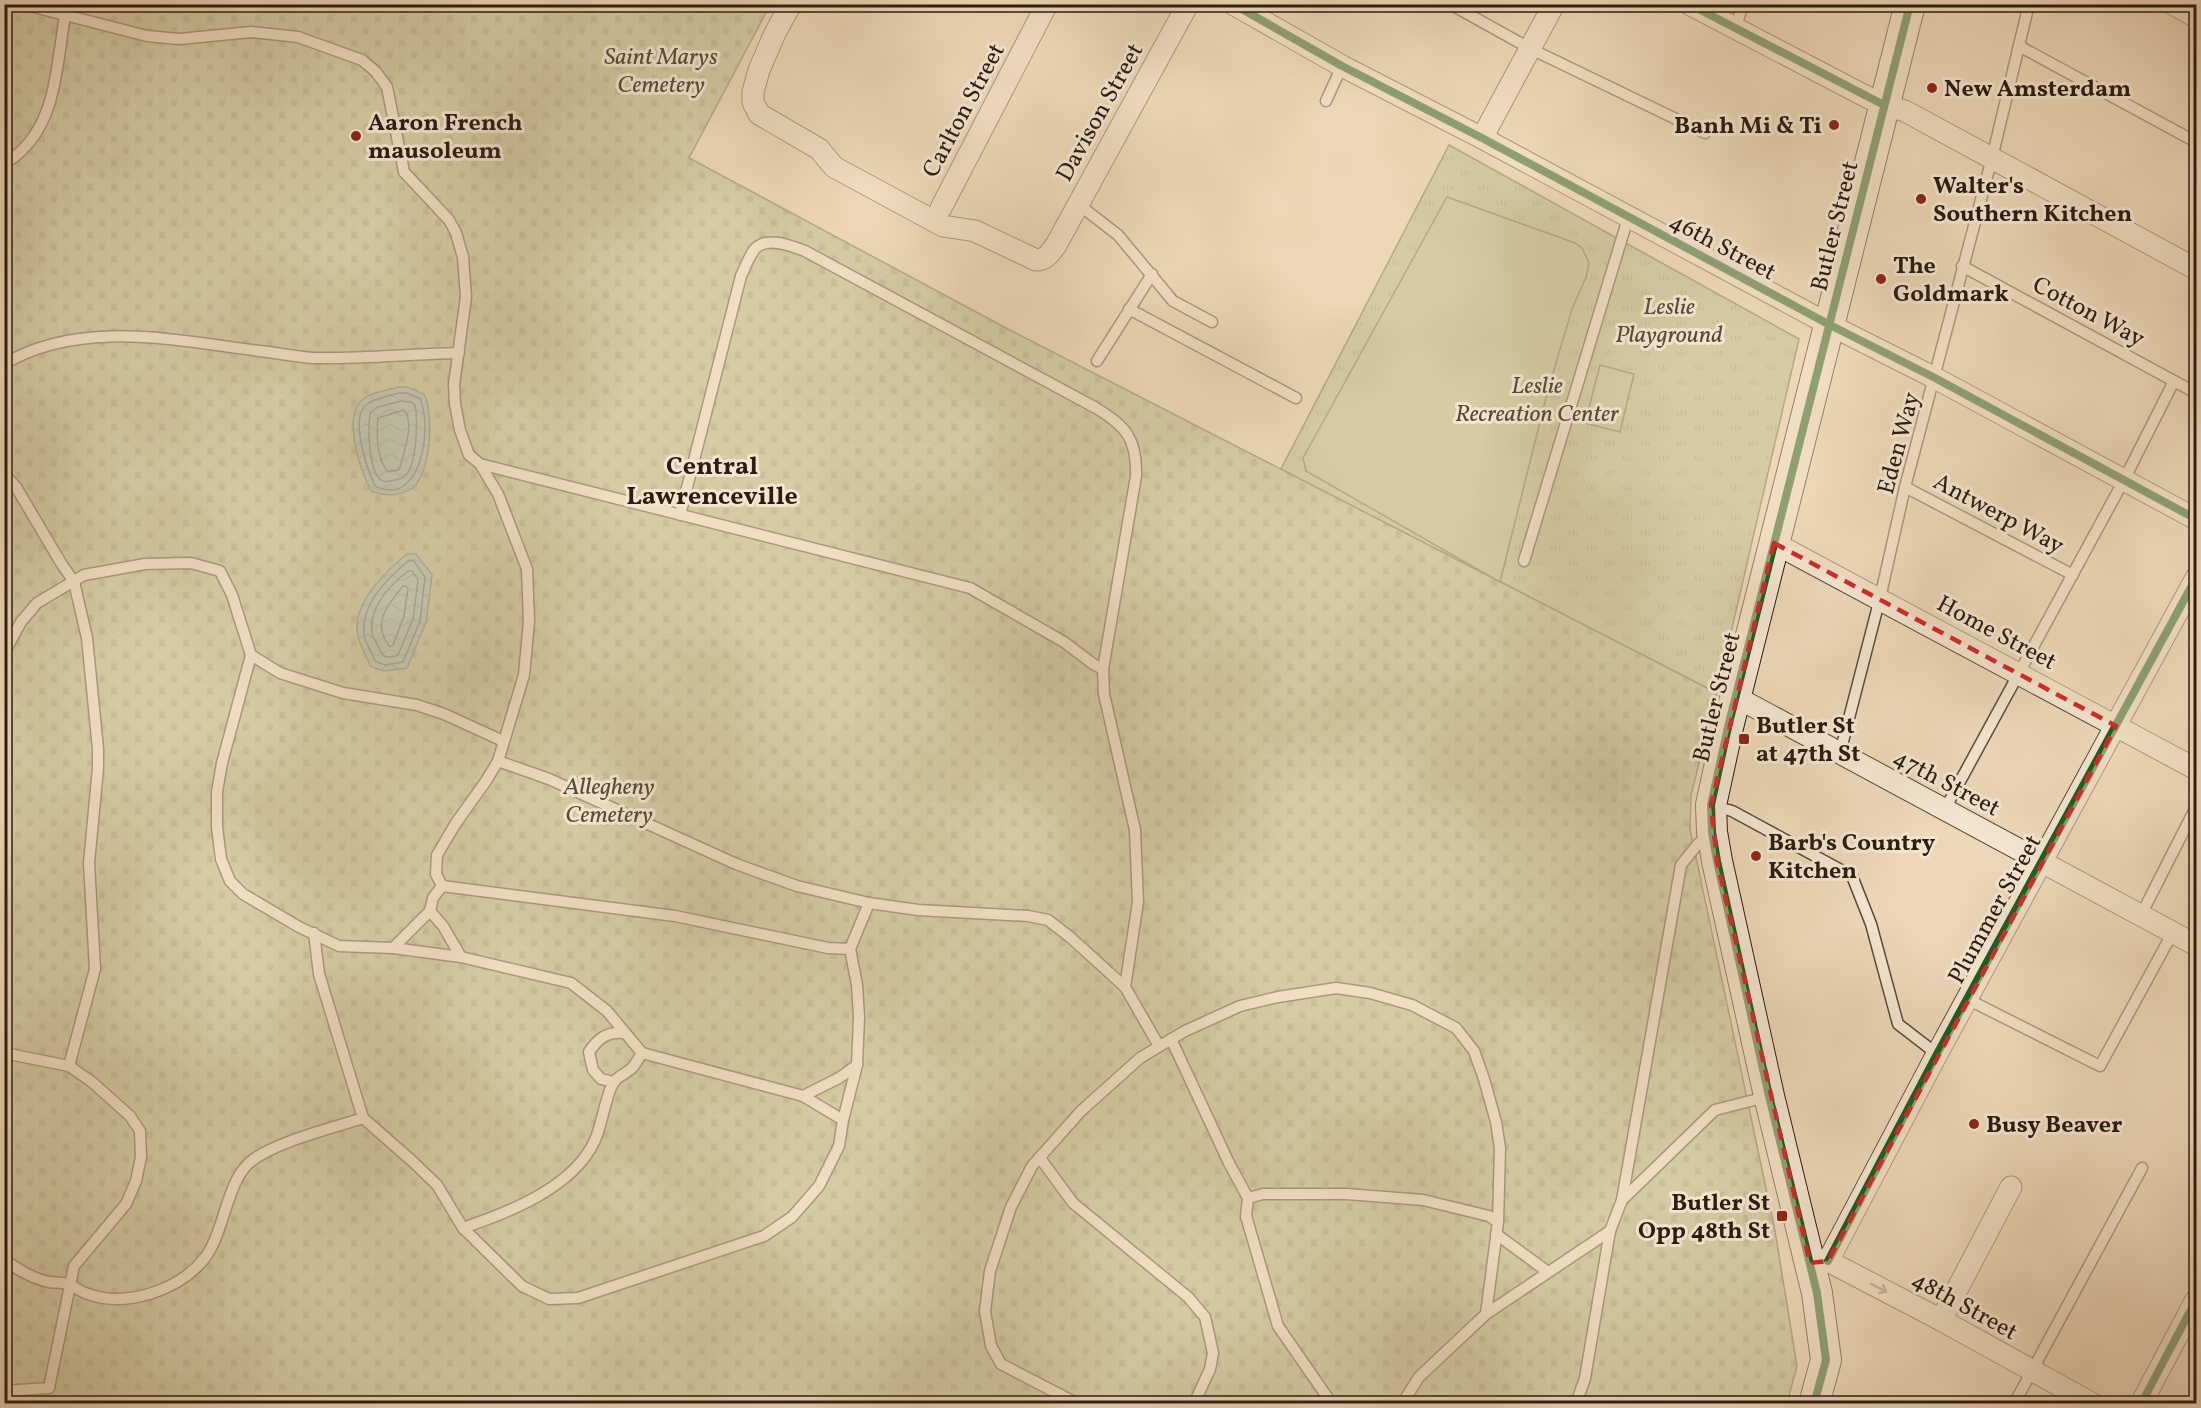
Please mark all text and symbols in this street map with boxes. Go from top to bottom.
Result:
street label: Davison Street [1049,37,1153,188]
street label: Carlton Street [915,38,1014,184]
park label: Saint Marys Cemetery [604,41,718,103]
place label: New Amsterdam [1944,73,2131,107]
marker: New Amsterdam [1925,81,1939,95]
place label: Aaron French mausoleum [368,107,523,169]
place label: Banh Mi & Ti [1674,110,1822,144]
marker: Banh Mi & Ti [1827,118,1841,132]
marker: Aaron French mausoleum [349,129,363,143]
street label: Butler Street [1803,158,1869,295]
place label: Walter's Southern Kitchen [1933,170,2133,232]
marker: Walter's Southern Kitchen [1914,192,1928,206]
street label: 46th Street [1663,205,1782,290]
place label: The Goldmark [1893,250,2009,312]
street label: Cotton Way [2026,269,2150,357]
marker: The Goldmark [1874,272,1888,286]
park label: Leslie Playground [1615,291,1723,353]
park label: Leslie Recreation Center [1455,370,1620,432]
street label: Eden Way [1870,389,1930,498]
district label: Central Lawrenceville [626,449,798,515]
street label: Antwerp Way [1927,466,2070,564]
street label: Home Street [1930,588,2062,680]
street label: Butler Street [1685,629,1751,766]
place label: Butler St at 47th St [1756,710,1860,772]
marker: Butler St at 47th St [1737,732,1751,746]
street label: 47th Street [1887,741,2005,826]
park label: Allegheny Cemetery [562,771,655,833]
place label: Barb's Country Kitchen [1768,827,1936,889]
street label: Plummer Street [1941,829,2051,991]
marker: Barb's Country Kitchen [1749,849,1763,863]
place label: Busy Beaver [1986,1109,2123,1143]
marker: Busy Beaver [1967,1117,1981,1131]
place label: Butler St Opp 48th St [1638,1187,1770,1249]
marker: Butler St Opp 48th St [1775,1209,1789,1223]
street label: 48th Street [1905,1264,2023,1350]
one-way arrow [1870,1283,1888,1294]

